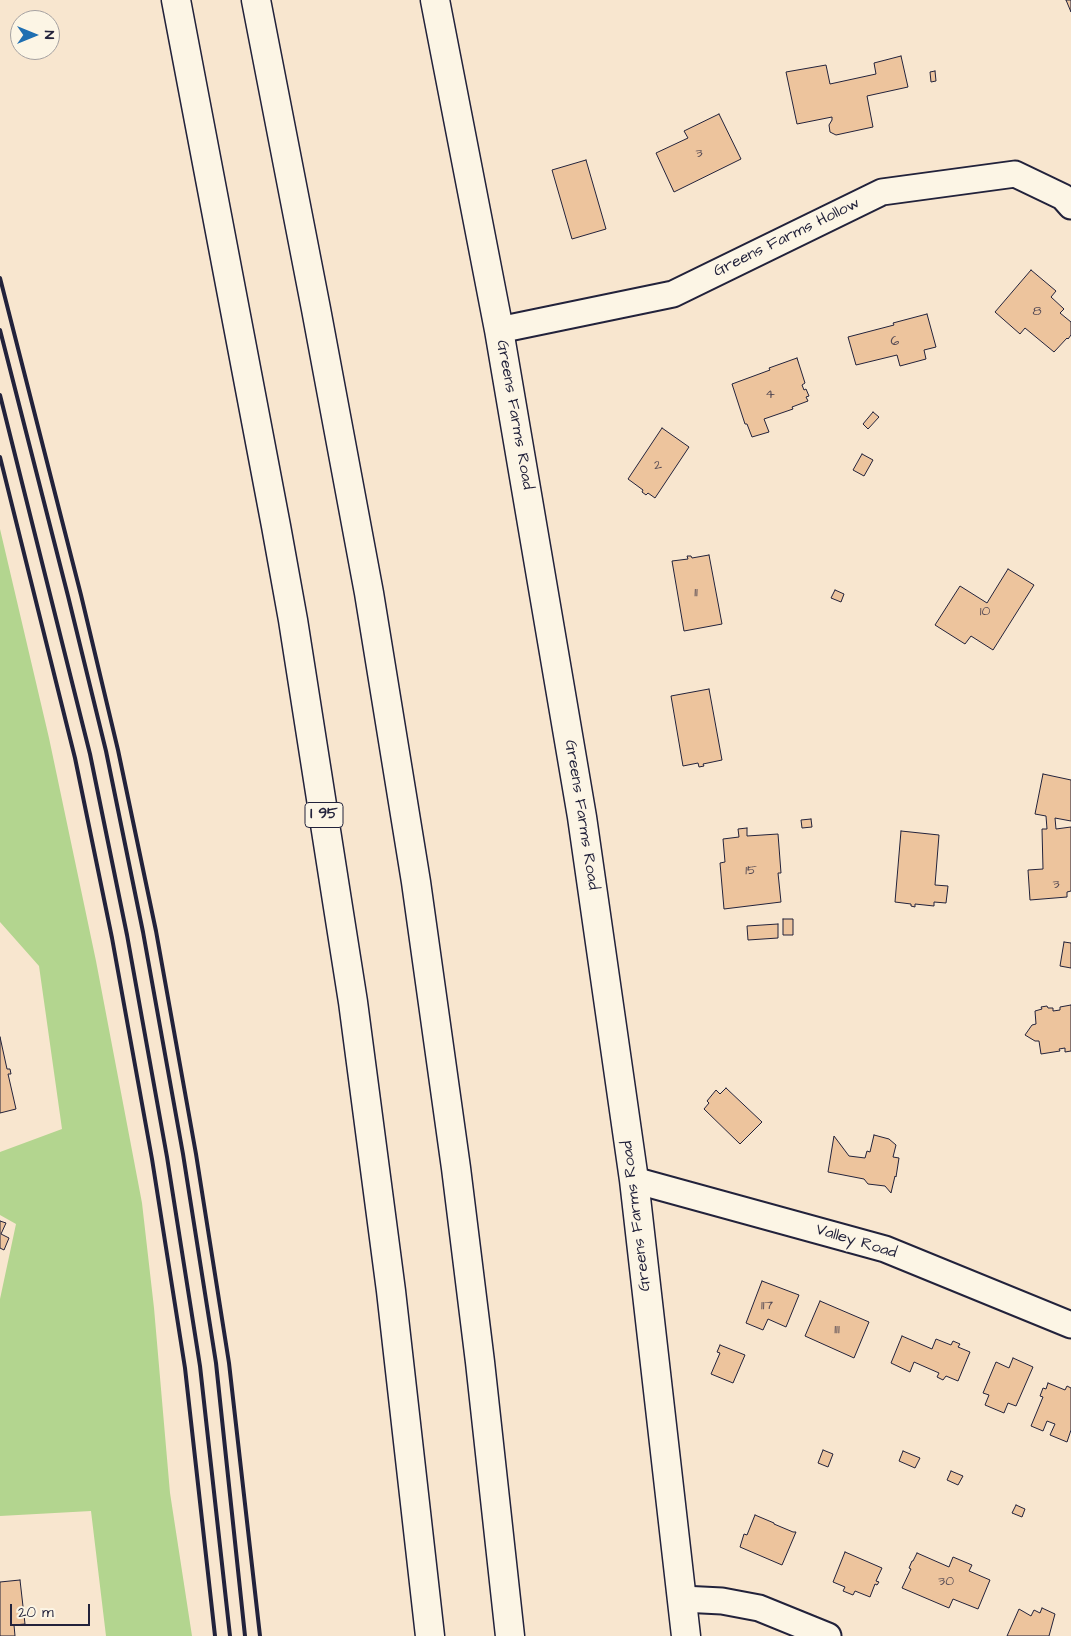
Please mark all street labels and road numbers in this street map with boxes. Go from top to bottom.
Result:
street label: Greens Farms Hollow [711,194,863,282]
street label: Greens Farms Road [491,339,537,491]
street label: Greens Farms Road [560,739,602,891]
road number: I 95 [305,802,343,828]
street label: Greens Farms Road [618,1140,656,1292]
street label: Valley Road [813,1221,899,1263]

